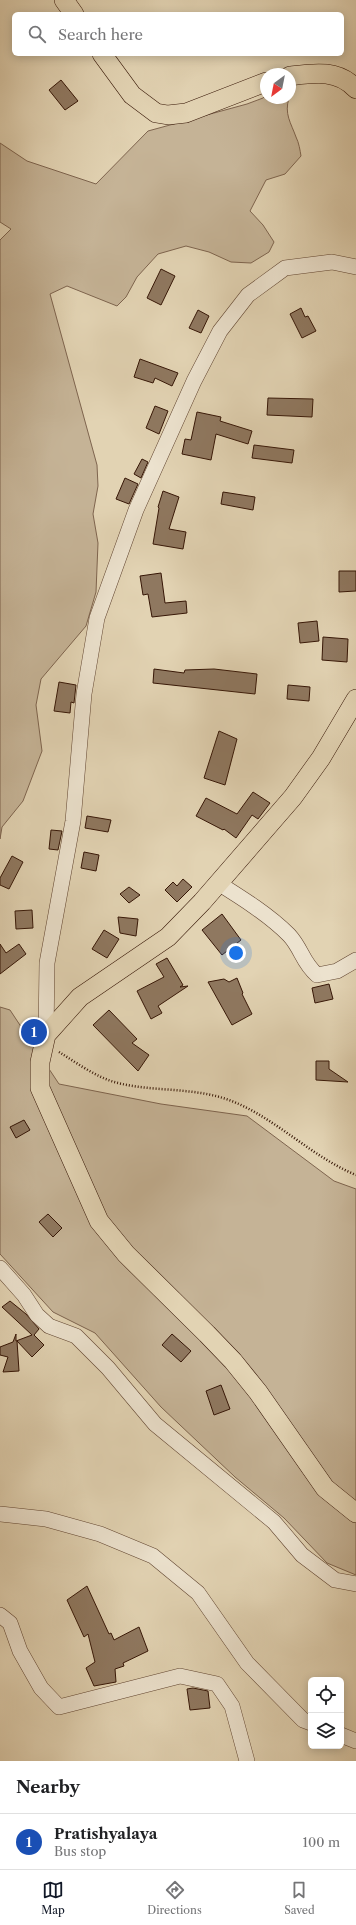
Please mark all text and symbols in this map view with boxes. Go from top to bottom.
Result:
search box [12,12,344,56]
icon: search [26,23,48,45]
text: Search here [58,25,143,44]
north arrow [260,68,296,104]
your location [226,943,246,963]
pin: 1 [21,1017,47,1047]
map controls [308,1677,344,1749]
button: locate [308,1677,344,1713]
button: layers [308,1713,344,1749]
text: Nearby [16,1777,80,1797]
text: Pratishyalaya [54,1824,157,1843]
text: 1 [26,1834,32,1850]
text: 100 m [302,1834,340,1850]
text: Bus stop [54,1843,106,1859]
tab: Map [41,1879,65,1917]
tab: Directions [147,1879,202,1917]
tab: Saved [284,1879,315,1917]

